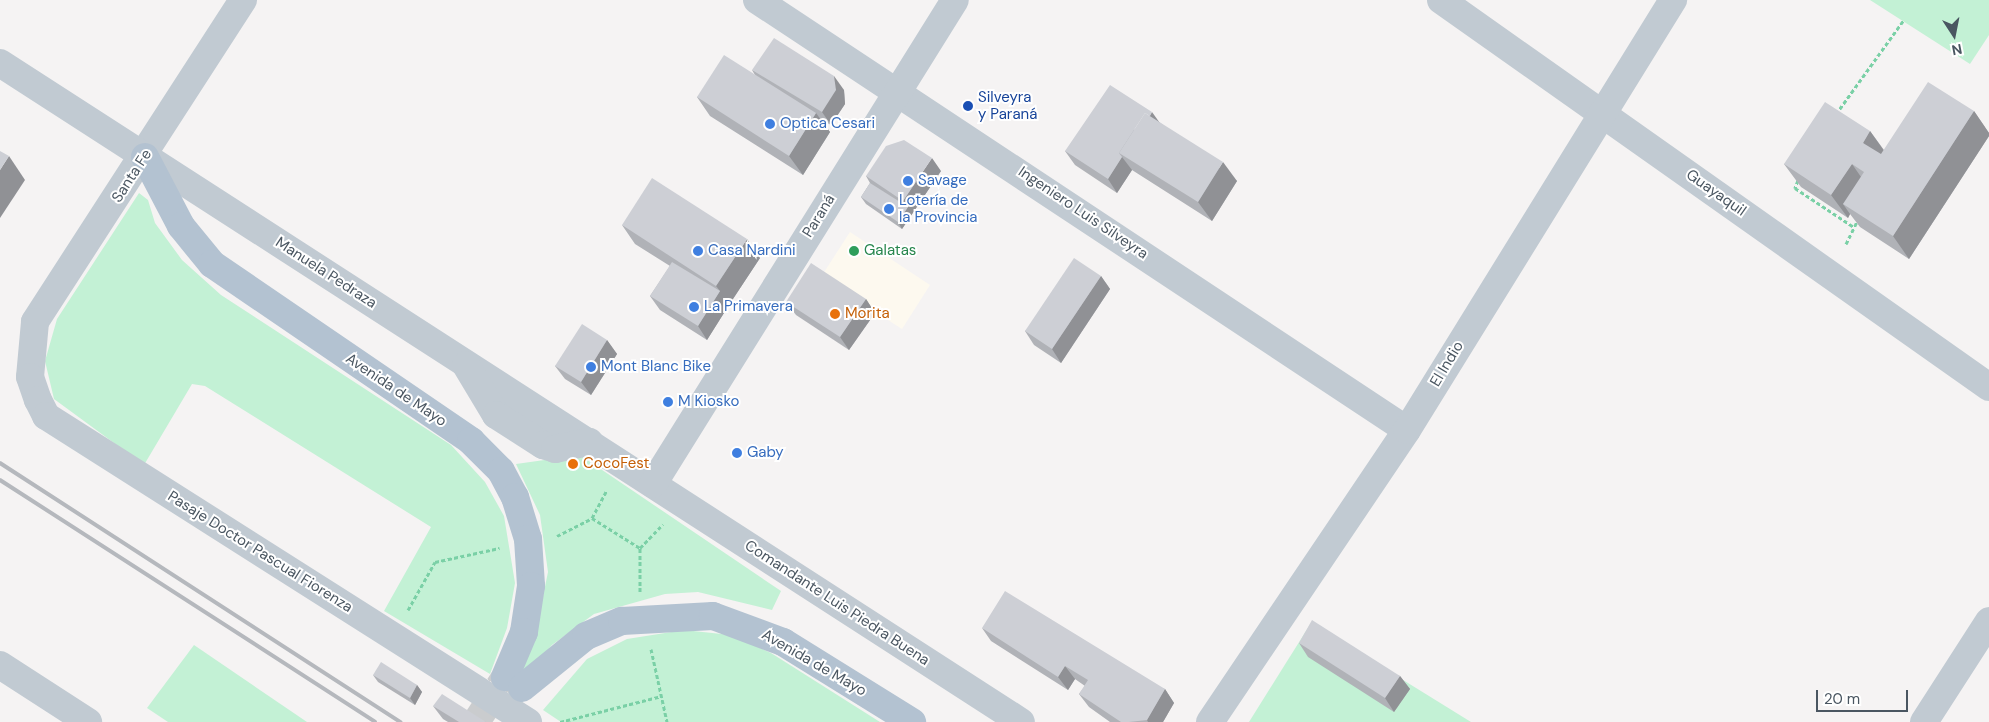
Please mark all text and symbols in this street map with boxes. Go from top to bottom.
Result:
north arrow [1929,10,1979,60]
text: N [1950,40,1964,60]
place label: Silveyra y Paraná [978,88,1037,123]
marker: Silveyra y Paraná [962,100,974,112]
place label: Optica Cesari [780,115,875,133]
marker: Optica Cesari [764,118,776,130]
street label: Santa Fe [108,146,156,206]
street label: Ingeniero Luis Silveyra [1015,163,1151,263]
street label: Guayaquil [1683,166,1749,220]
place label: Savage [918,172,967,190]
marker: Savage [902,175,914,187]
street label: Paraná [799,191,839,241]
place label: Lotería de la Provincia [899,191,977,226]
marker: Lotería de la Provincia [883,203,895,215]
street label: Manuela Pedraza [272,234,380,312]
place label: Casa Nardini [708,242,796,260]
place label: Galatas [864,242,916,260]
marker: Casa Nardini [692,245,704,257]
marker: Galatas [848,245,860,257]
place label: La Primavera [704,298,793,316]
marker: La Primavera [688,301,700,313]
place label: Morita [845,305,890,323]
marker: Morita [829,308,841,320]
street label: El Indio [1426,338,1468,390]
street label: Avenida de Mayo [342,350,450,430]
place label: Mont Blanc Bike [601,358,711,376]
marker: Mont Blanc Bike [585,361,597,373]
place label: M Kiosko [678,393,739,411]
marker: M Kiosko [662,396,674,408]
place label: Gaby [747,444,784,462]
marker: Gaby [731,447,743,459]
place label: CocoFest [583,455,649,473]
marker: CocoFest [567,458,579,470]
street label: Pasaje Doctor Pascual Fiorenza [164,487,356,617]
street label: Comandante Luis Piedra Buena [741,536,933,670]
street label: Avenida de Mayo [758,626,870,700]
scale bar [1819,680,1912,712]
text: 20 m [1824,689,1860,709]

